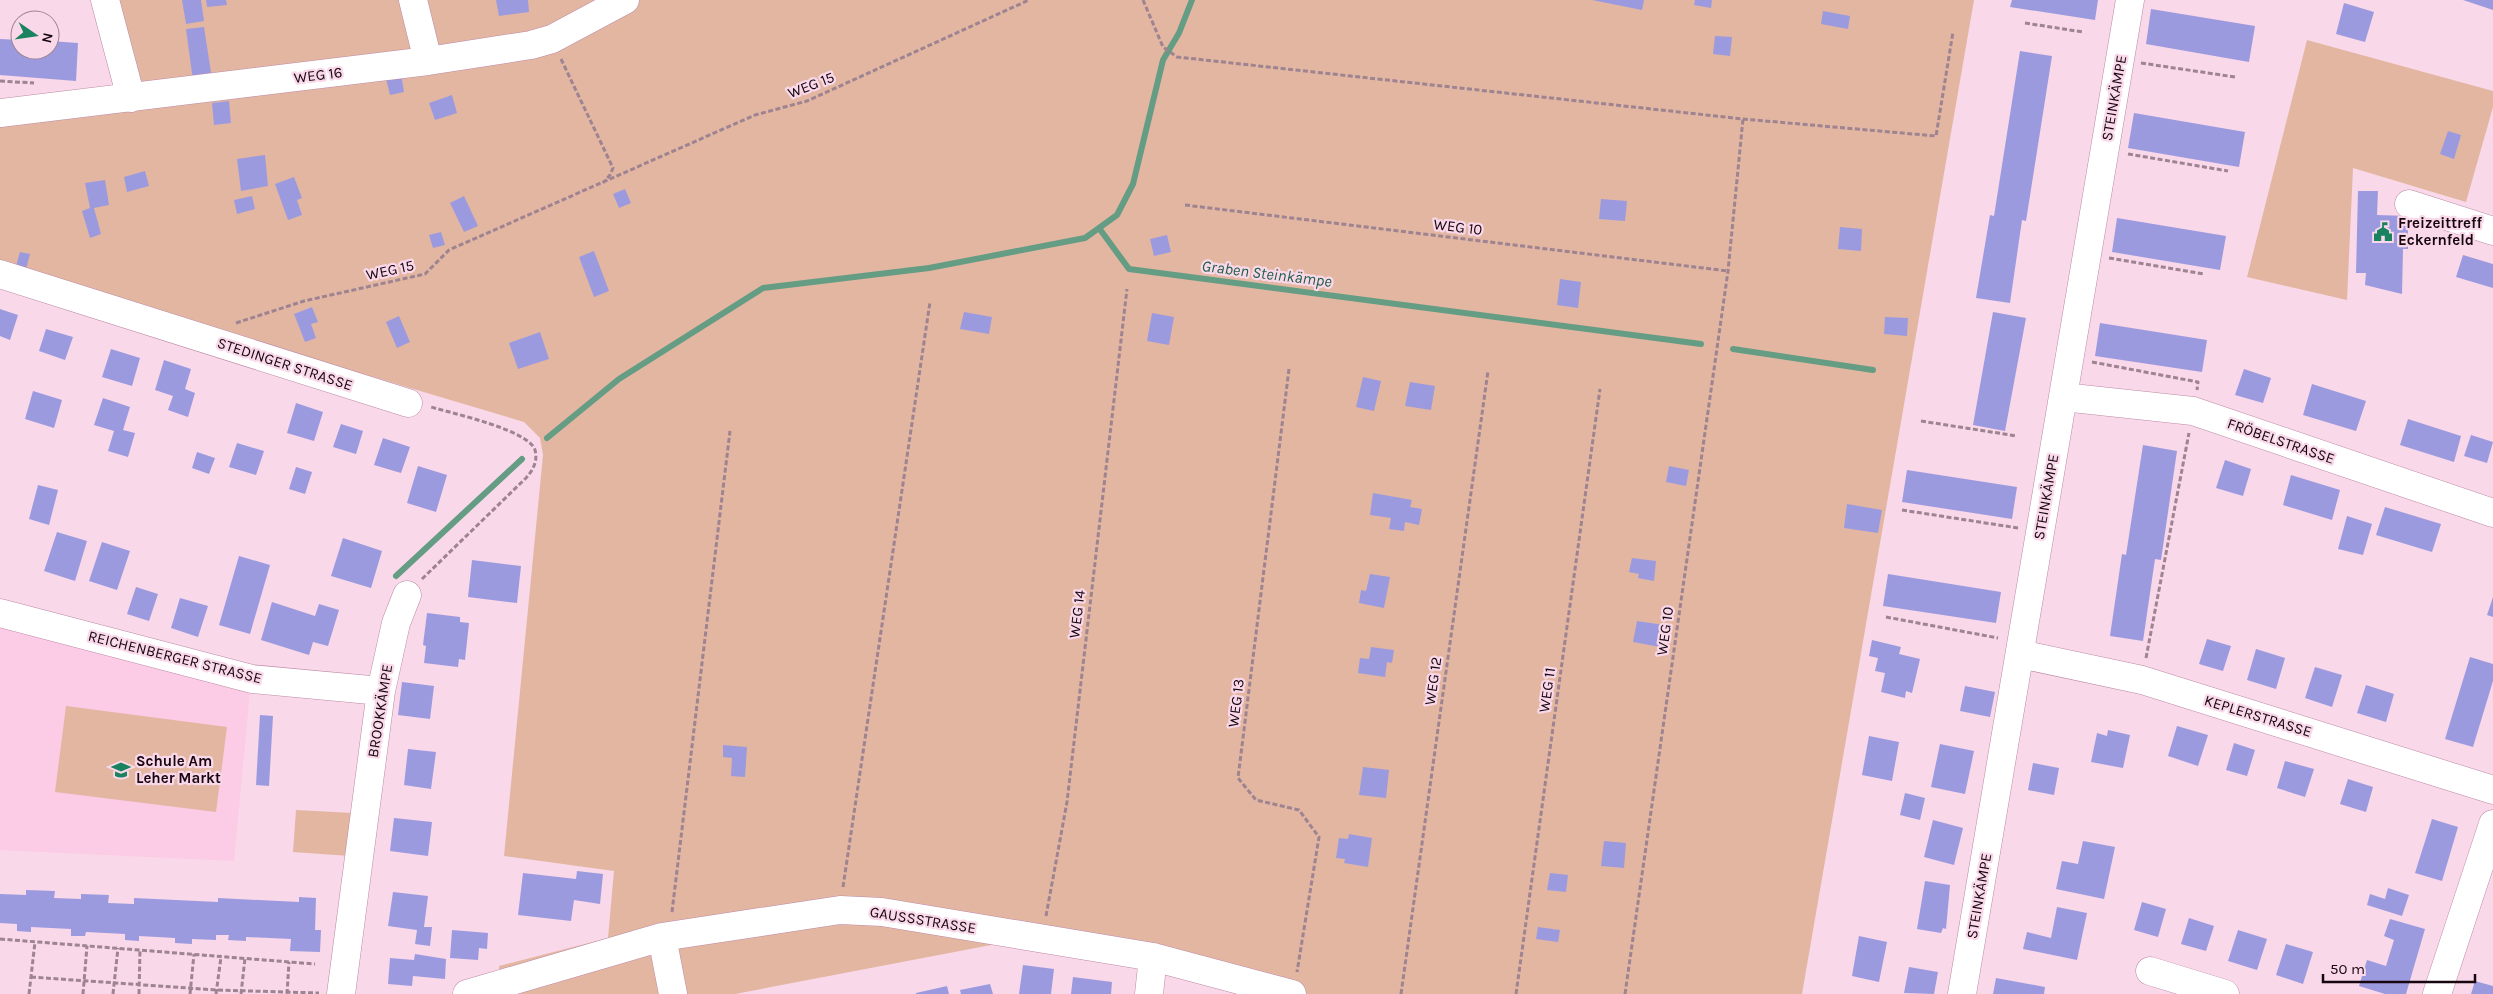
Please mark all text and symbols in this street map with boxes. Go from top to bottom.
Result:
north arrow [10,10,60,60]
text: N [38,31,57,45]
street label: STEINKÄMPE [2098,54,2130,142]
street label: WEG 16 [293,63,343,87]
street label: WEG 15 [785,68,837,102]
place label: Freizeittreff Eckernfeld [2398,214,2482,249]
street label: WEG 10 [1433,215,1483,239]
public building icon: Freizeittreff Eckernfeld [2372,221,2394,243]
street label: WEG 15 [364,256,416,284]
water label: Graben Steinkämpe [1201,256,1334,291]
street label: STEDINGER STRASSE [215,334,355,394]
street label: FRÖBELSTRASSE [2225,414,2337,468]
street label: STEINKÄMPE [2030,453,2062,541]
street label: WEG 14 [1065,588,1089,639]
street label: WEG 10 [1653,605,1677,656]
street label: REICHENBERGER STRASSE [86,627,264,687]
street label: WEG 12 [1421,656,1445,706]
street label: BROOKKÄMPE [364,663,396,759]
street label: WEG 11 [1535,666,1559,714]
street label: WEG 13 [1224,678,1248,728]
street label: KEPLERSTRASSE [2202,691,2314,741]
place label: Schule Am Leher Markt [136,752,221,787]
school or university icon: Schule Am Leher Markt [110,759,132,781]
street label: STEINKÄMPE [1963,852,1995,940]
street label: GAUSSSTRASSE [869,903,977,937]
scale bar [2323,952,2476,984]
text: 50 m [2330,960,2365,978]

